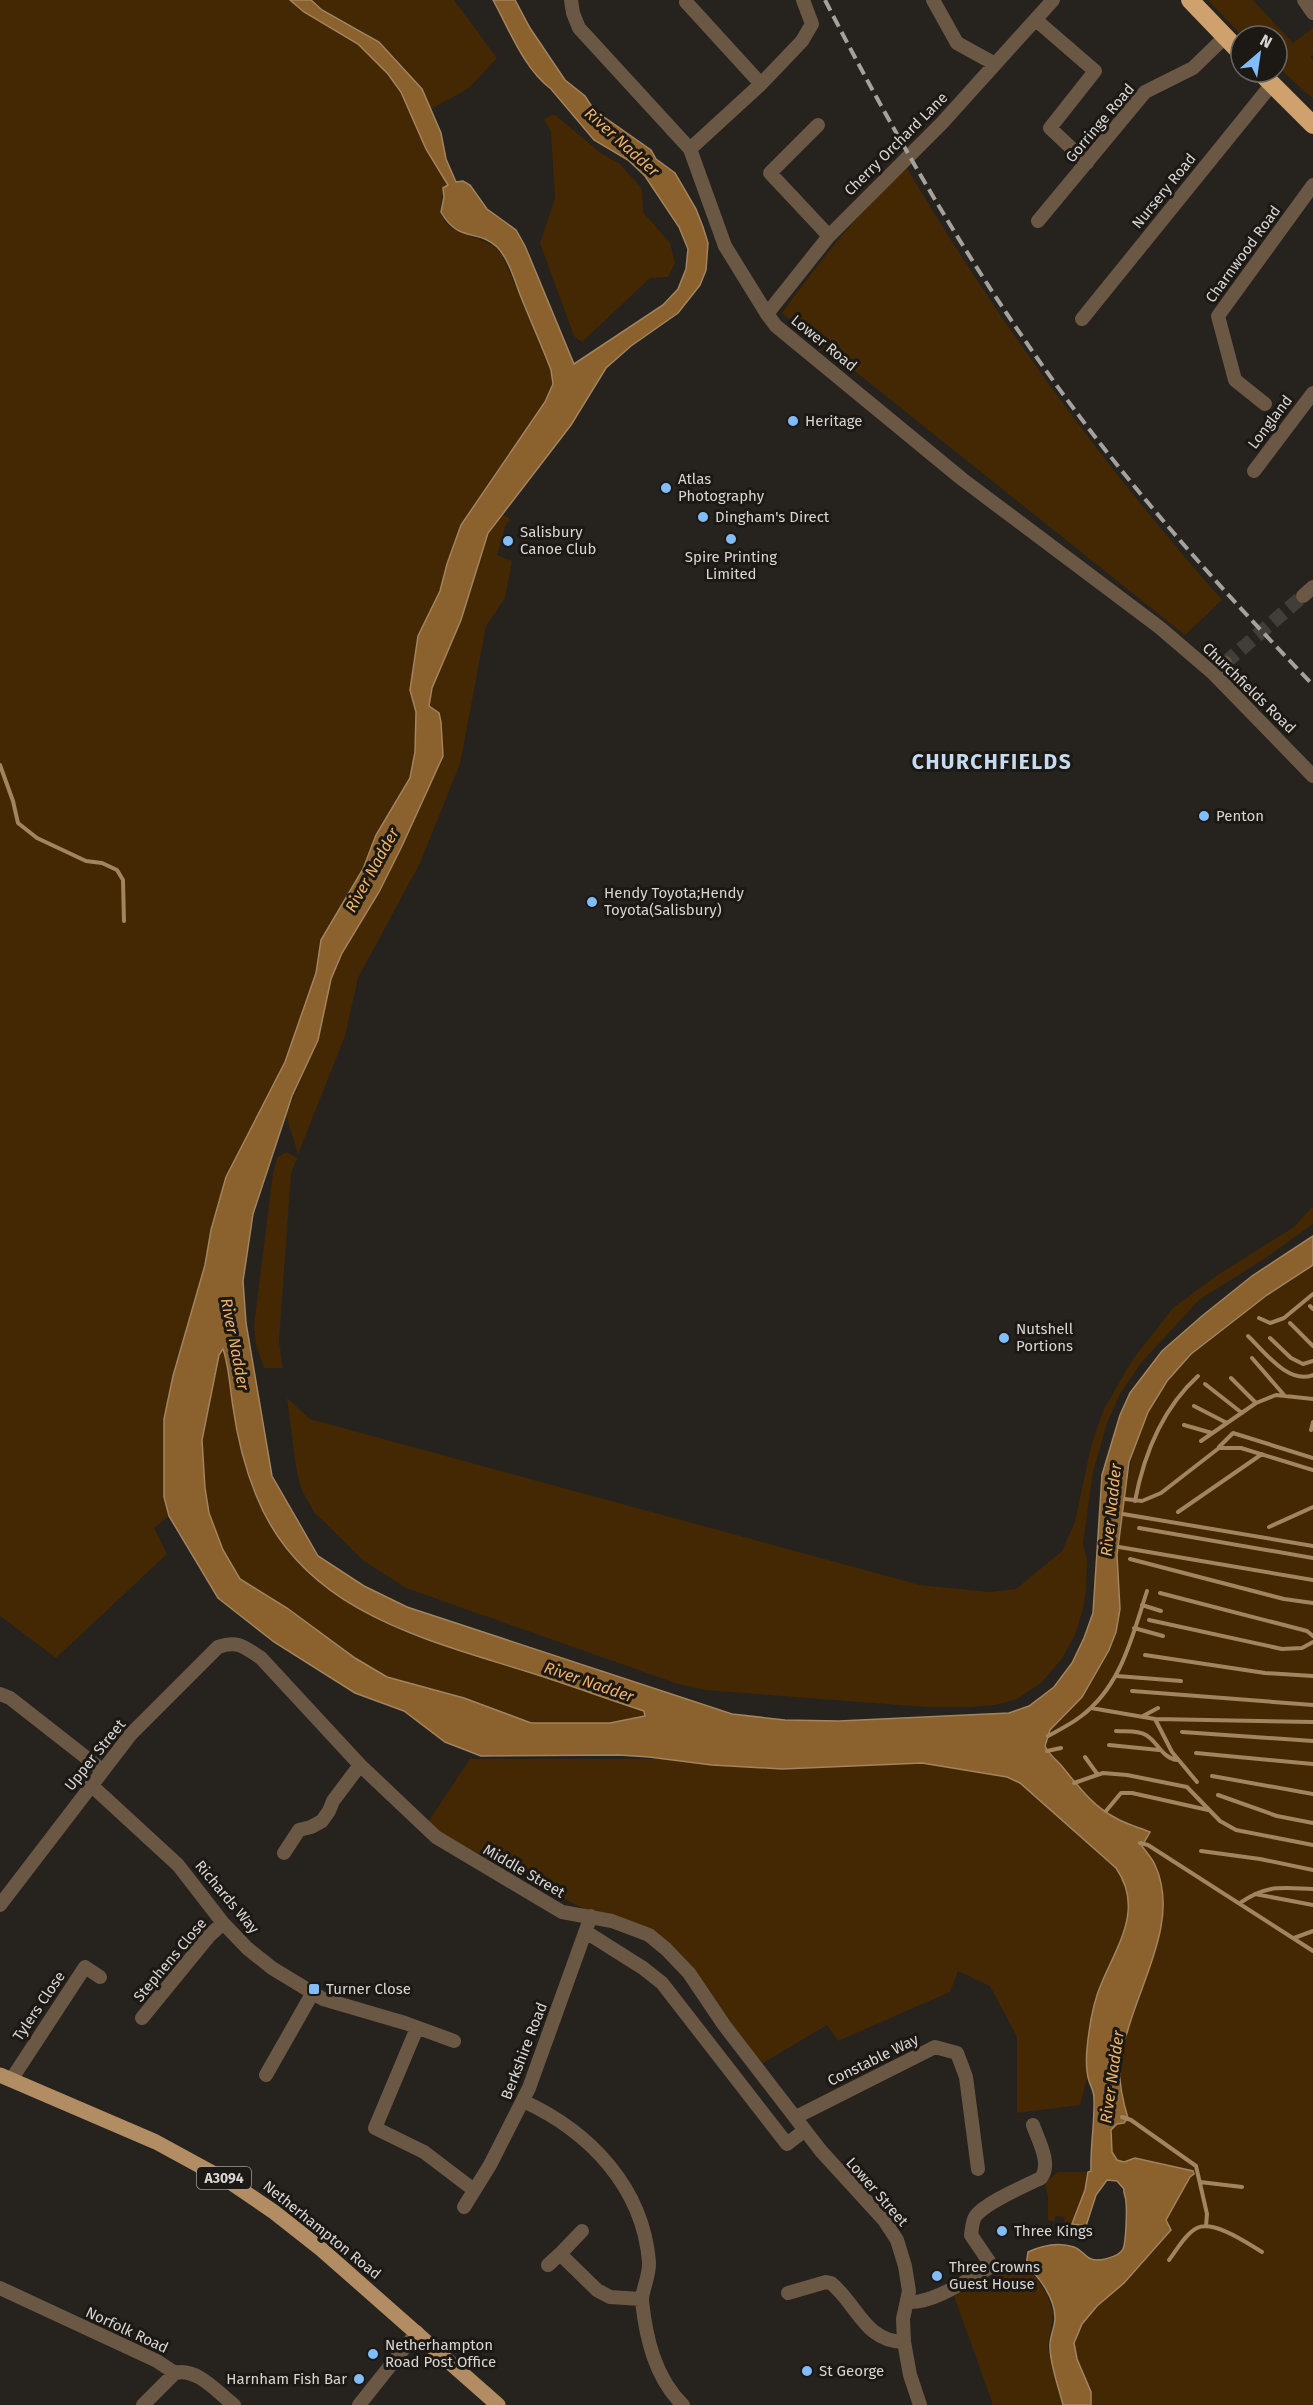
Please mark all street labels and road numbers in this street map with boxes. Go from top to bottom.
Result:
street label: Gorringe Road [1062,80,1138,166]
street label: Cherry Orchard Lane [841,89,951,199]
street label: Nursery Road [1128,150,1200,232]
street label: Charnwood Road [1202,202,1284,306]
street label: Lower Road [788,311,860,375]
street label: Longland [1244,392,1296,452]
street label: Churchfields Road [1199,639,1299,737]
street label: Upper Street [61,1715,130,1794]
street label: Middle Street [480,1840,568,1902]
street label: Richards Way [191,1857,263,1938]
street label: Stephens Close [130,1914,210,2006]
street label: Tylers Close [9,1968,69,2044]
street label: Berkshire Road [497,2000,551,2102]
street label: Constable Way [825,2030,922,2090]
street label: Lower Street [842,2154,912,2231]
road number: A3094 [197,2167,251,2189]
street label: Netherhampton Road [259,2177,385,2283]
street label: Norfolk Road [83,2303,171,2357]

